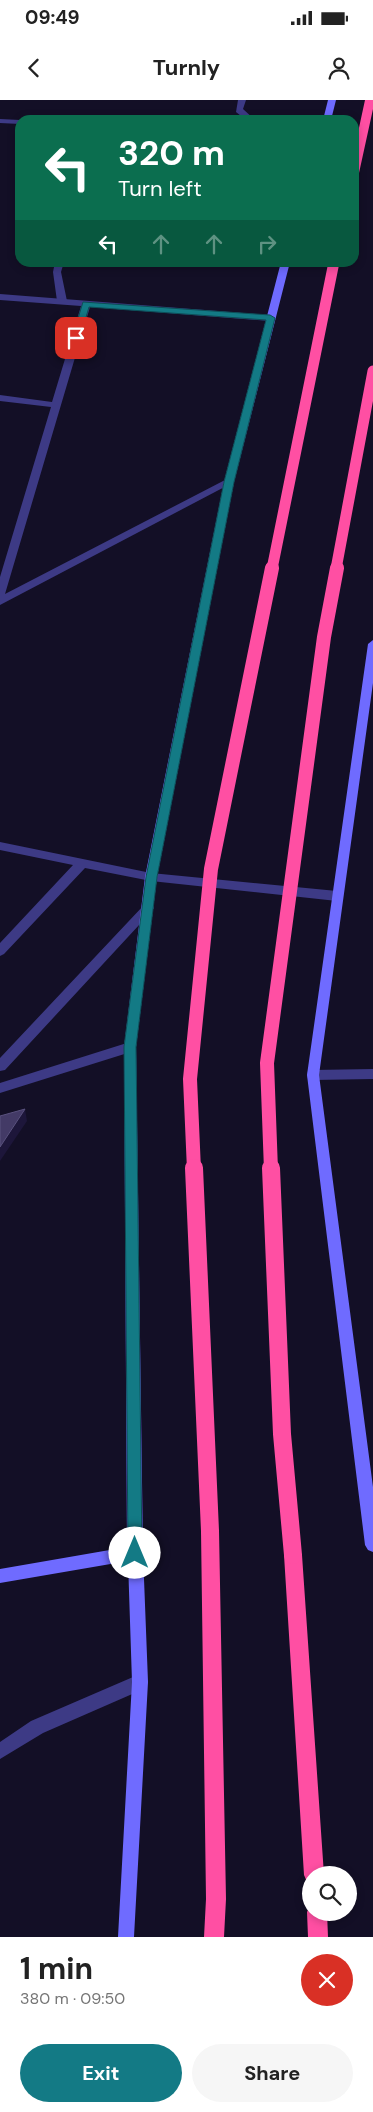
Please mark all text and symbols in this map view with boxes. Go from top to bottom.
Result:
text: 09:49 [25,5,80,30]
text: Turnly [153,53,220,82]
icon: back [20,54,48,82]
icon: person [325,54,353,82]
text: 320 m [118,130,225,176]
icon: left [35,135,100,200]
text: Turn left [118,174,202,203]
icon: left [94,230,122,258]
icon: ahead [147,230,175,258]
icon: ahead [200,230,228,258]
icon: right [253,230,281,258]
pin [55,317,97,359]
icon: arrive [62,324,90,352]
position arrow [108,1526,160,1578]
map controls [302,1866,357,1921]
button: search [302,1866,357,1921]
text: 1 min [20,1949,93,1988]
button: close [301,1954,353,2006]
text: 380 m · 09:50 [20,1988,125,2009]
button: Exit [20,2044,182,2102]
button: Share [192,2044,353,2102]

